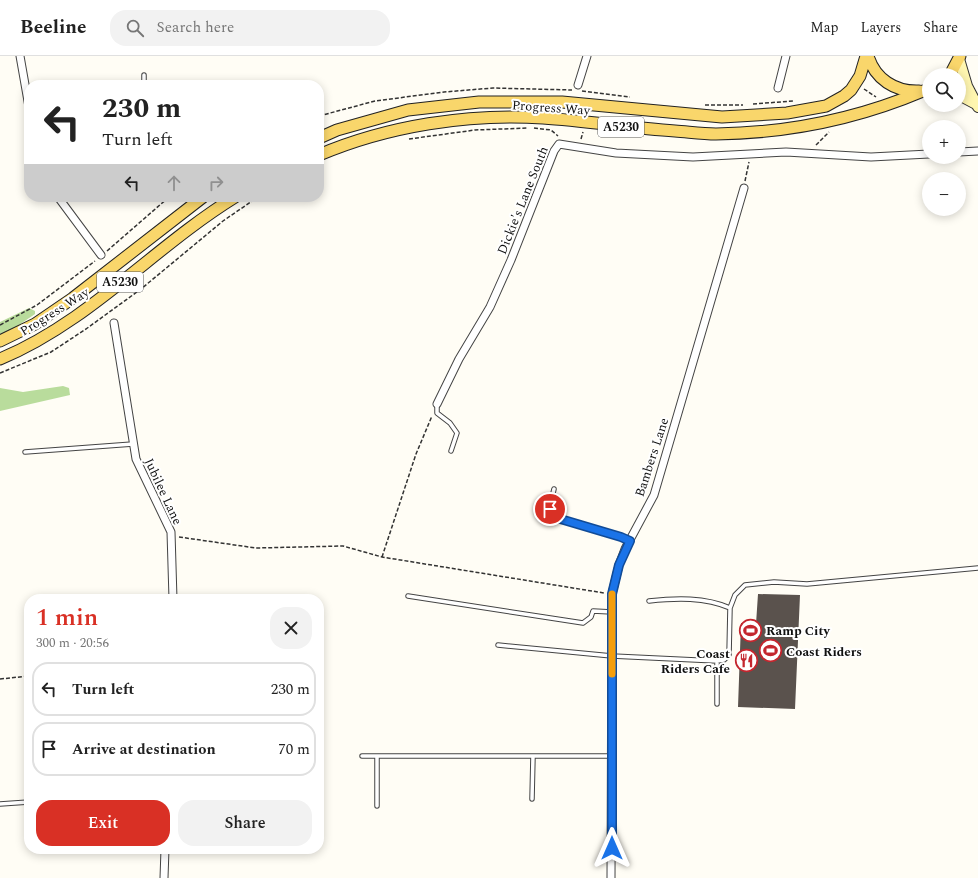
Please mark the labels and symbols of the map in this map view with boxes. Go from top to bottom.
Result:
street label: Progress Way [511,95,591,121]
road number: A5230 [598,117,644,137]
street label: Dickie's Lane South [492,143,554,258]
road number: A5230 [97,272,143,292]
street label: Progress Way [16,282,94,341]
street label: Bambers Lane [630,415,674,499]
street label: Jubilee Lane [139,455,187,528]
pin [533,492,567,526]
sports icon: Ramp City [738,617,764,643]
place label: Ramp City [766,621,830,641]
sports icon: Coast Riders [758,638,784,664]
place label: Coast Riders [786,642,862,662]
place label: Coast Riders Cafe [661,644,730,679]
restaurant icon: Coast Riders Cafe [733,647,759,673]
position arrow [591,827,633,869]

